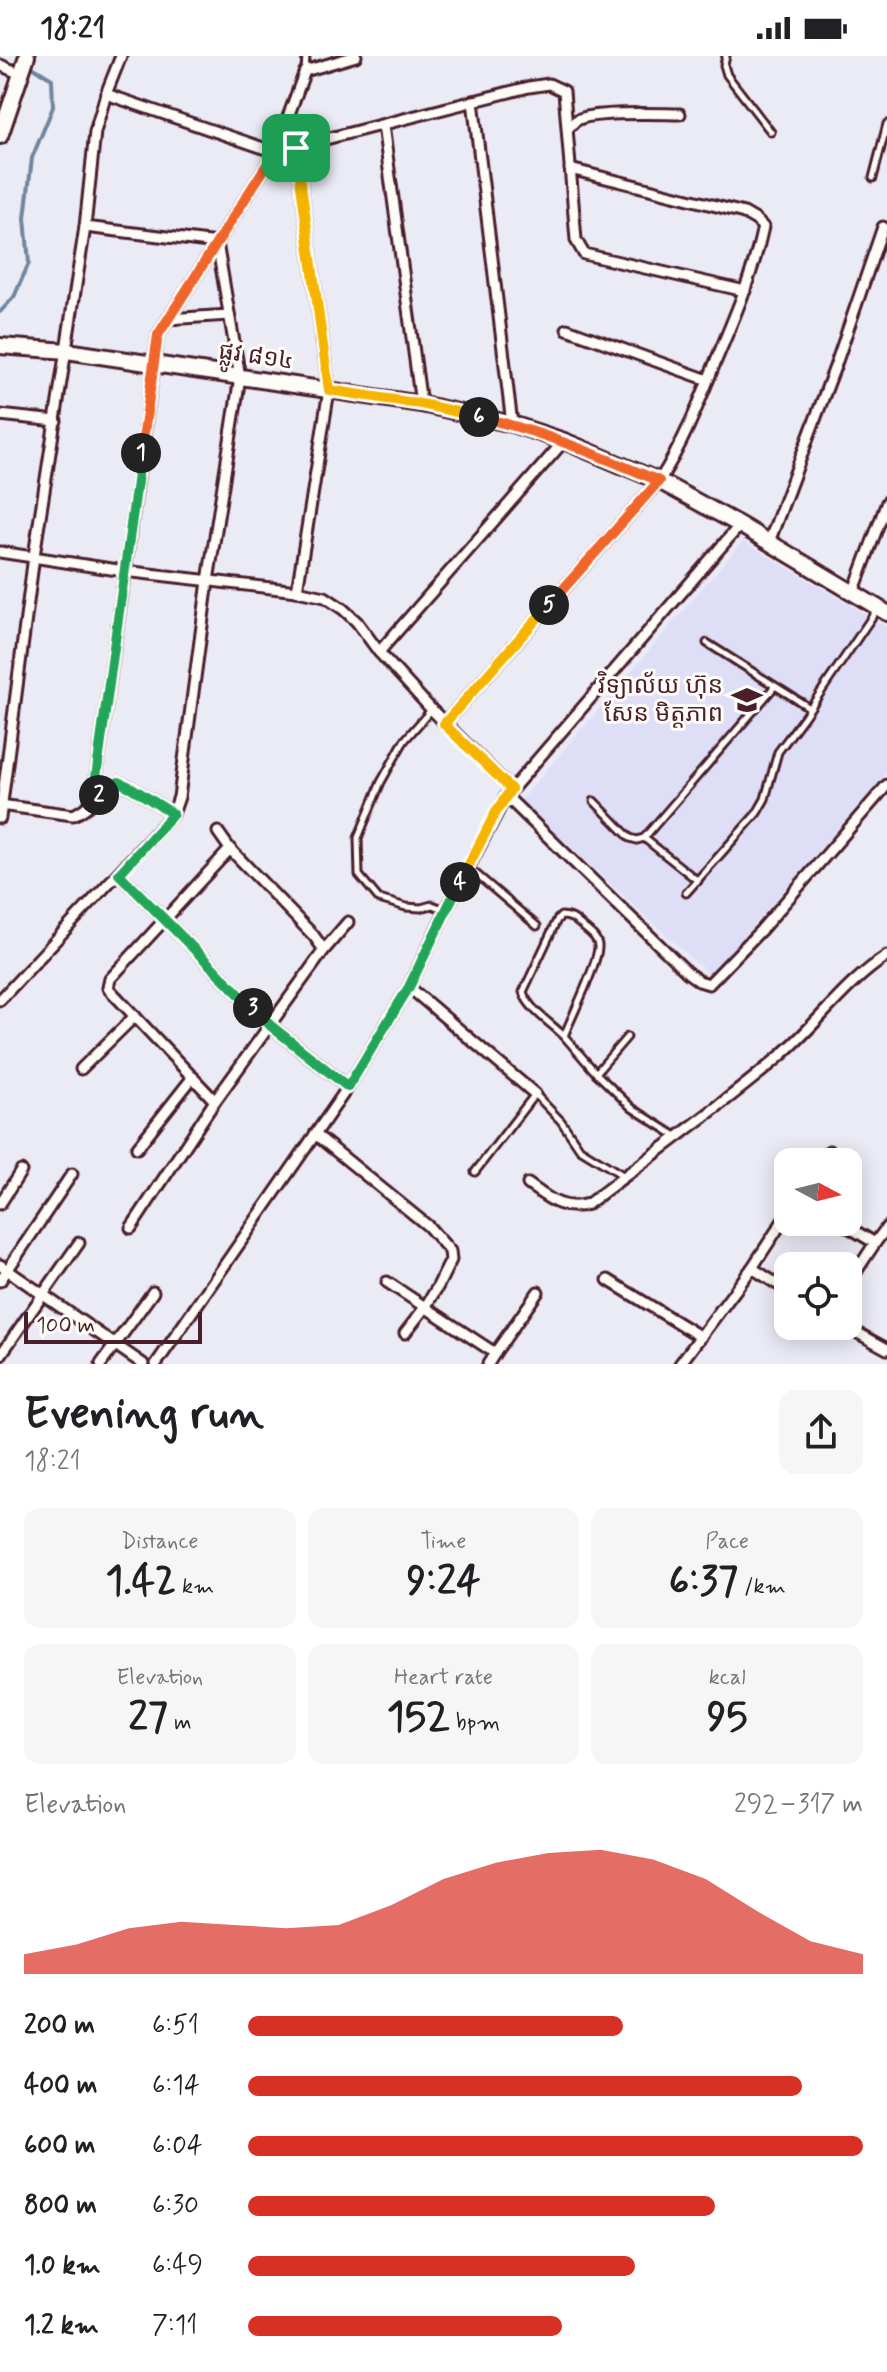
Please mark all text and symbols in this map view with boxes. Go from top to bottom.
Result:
text: 18:21 [40,9,105,48]
pin [262,114,330,182]
icon: arrive [274,126,318,170]
street label: ផ្លូវ ៨១៤ [216,336,295,383]
pin: 6 [459,397,499,437]
text: 6 [473,403,485,431]
pin: 1 [121,433,161,473]
text: 1 [136,439,146,467]
pin: 5 [529,585,569,625]
text: 5 [542,591,556,619]
place label: វិទ្យាល័យ ហ៊ុន សែន មិត្តភាព [597,670,723,730]
school or university icon: វិទ្យាល័យ ហ៊ុន សែន មិត្តភាព [730,683,764,717]
pin: 2 [79,775,119,815]
text: 2 [94,781,104,809]
pin: 4 [440,862,480,902]
text: 4 [454,868,466,896]
pin: 3 [233,988,273,1028]
text: 3 [248,994,258,1022]
north arrow [774,1148,862,1236]
map controls [774,1148,862,1340]
button: locate [774,1252,862,1340]
scale bar [24,1308,202,1344]
text: 100 m [36,1312,95,1340]
text: Evening run [24,1386,264,1444]
button: share [779,1390,863,1474]
text: 18:21 [24,1445,81,1479]
text: Distance [121,1528,199,1556]
text: Time [420,1528,467,1556]
text: Pace [705,1528,749,1556]
text: 1.42 [106,1556,176,1608]
text: 9:24 [406,1556,481,1608]
text: 6:37 [669,1556,738,1608]
text: km [176,1573,214,1601]
text: /km [738,1573,786,1601]
text: Elevation [117,1664,203,1692]
text: Heart rate [394,1664,493,1692]
text: kcal [709,1664,746,1692]
text: 27 [128,1692,168,1744]
text: 152 [387,1692,450,1744]
text: 95 [707,1692,748,1744]
text: m [168,1709,191,1737]
text: bpm [450,1709,500,1737]
text: Elevation [24,1788,126,1822]
text: 292–317 m [734,1788,863,1822]
text: 200 m [24,2009,95,2043]
text: 6:51 [152,2009,199,2043]
text: 400 m [24,2069,97,2103]
text: 6:14 [152,2069,200,2103]
text: 600 m [24,2129,96,2163]
text: 6:04 [152,2129,203,2163]
text: 800 m [24,2189,97,2223]
text: 6:30 [152,2189,199,2223]
text: 1.0 km [24,2249,101,2283]
text: 6:49 [152,2249,203,2283]
text: 1.2 km [24,2309,99,2343]
text: 7:11 [152,2309,198,2343]

